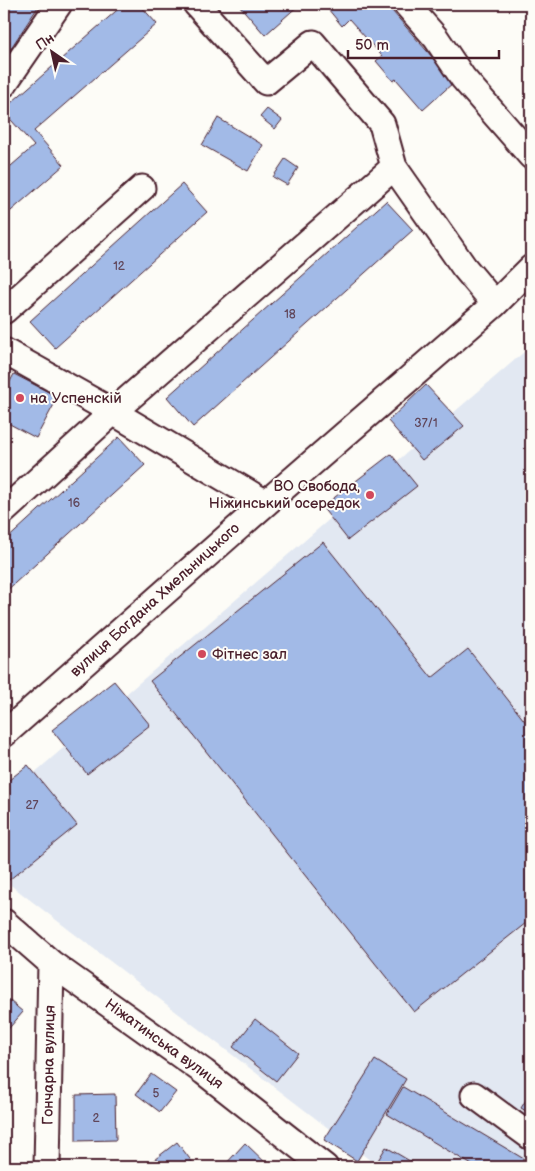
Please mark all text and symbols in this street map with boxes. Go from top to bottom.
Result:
north arrow [28,28,78,78]
scale bar [348,28,499,60]
text: Пн [33,29,58,54]
text: 50 m [355,36,389,55]
house number: 12 [113,259,125,274]
house number: 18 [284,307,296,322]
place label: на Успенскій [30,389,122,408]
marker: на Успенскій [14,392,26,404]
house number: 37/1 [414,416,438,431]
place label: ВО Свобода, Ніжинський осередок [209,477,360,513]
marker: ВО Свобода, Ніжинський осередок [364,489,376,501]
house number: 16 [68,496,80,511]
street label: вулиця Богдана Хмельницького [66,519,244,681]
place label: Фітнес зал [212,645,287,664]
marker: Фітнес зал [196,648,208,660]
house number: 27 [26,798,39,813]
street label: Ніжатинська вулиця [101,995,227,1093]
street label: Гончарна вулиця [38,1005,60,1125]
house number: 5 [153,1086,160,1101]
house number: 2 [92,1111,100,1126]

